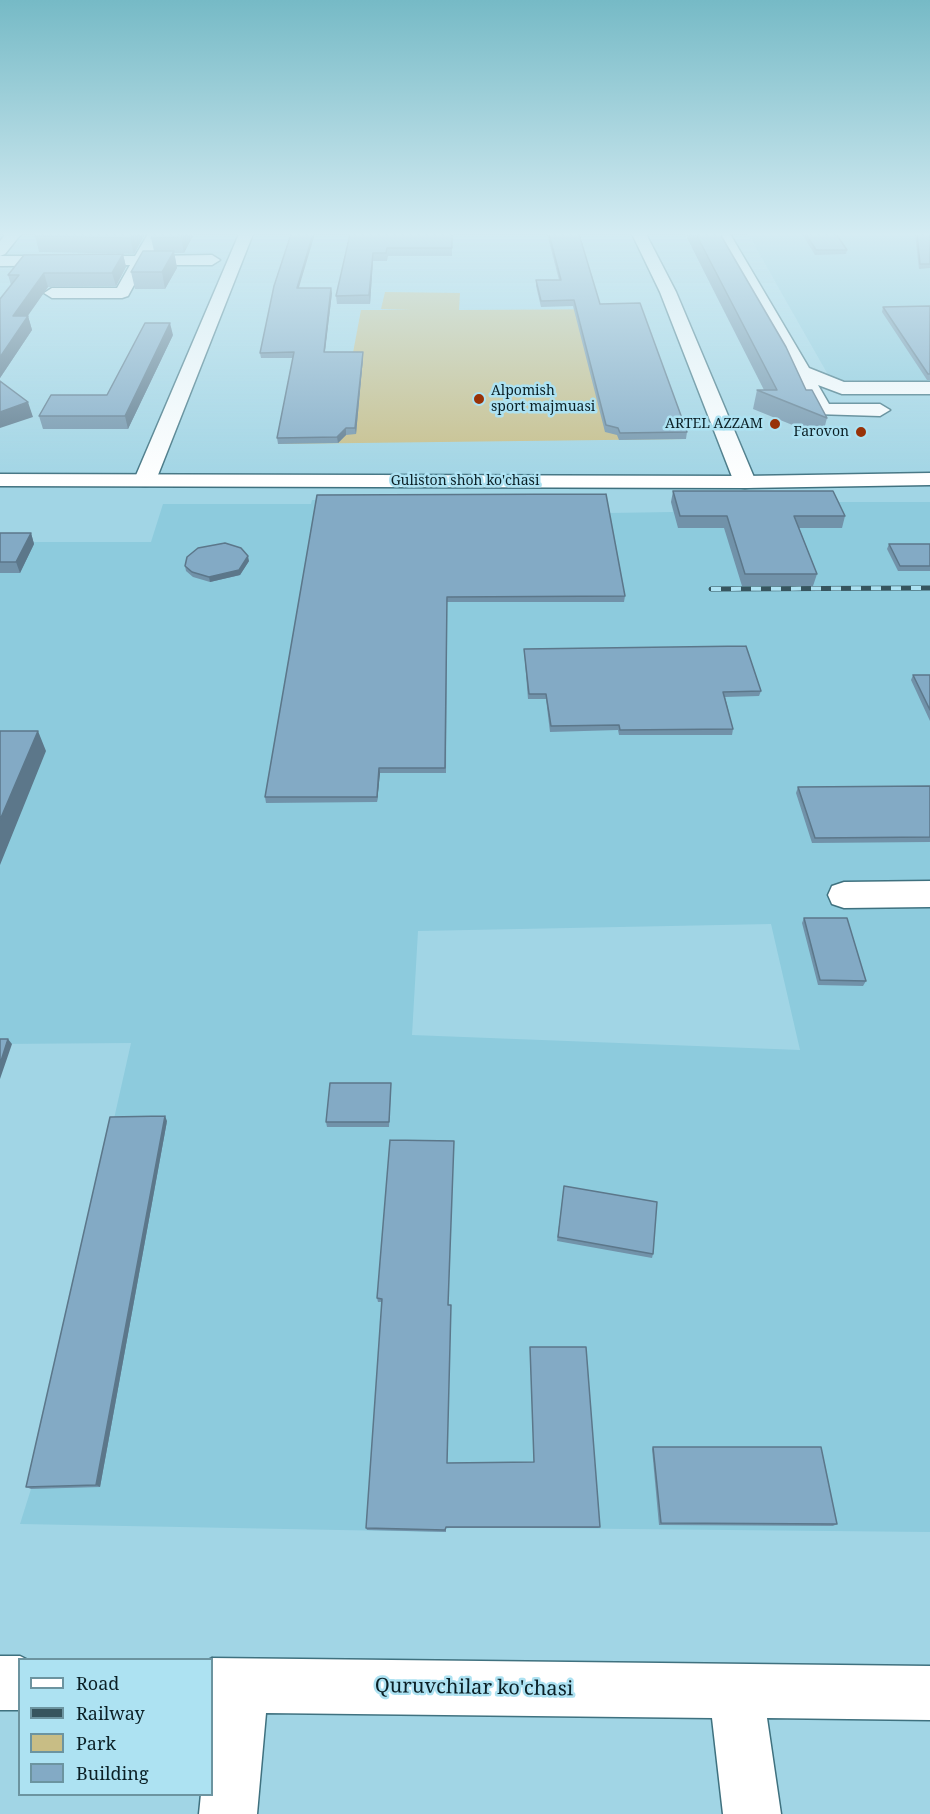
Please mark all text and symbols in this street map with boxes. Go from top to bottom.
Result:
place label: Alpomish sport majmuasi [491,383,595,416]
marker: Alpomish sport majmuasi [472,392,486,406]
place label: ARTEL AZZAM [665,416,763,432]
marker: ARTEL AZZAM [768,417,782,431]
place label: Farovon [794,424,849,440]
marker: Farovon [854,425,868,439]
street label: Guliston shoh ko'chasi [391,473,539,489]
legend [18,1658,213,1796]
text: Road [76,1671,119,1695]
street label: Quruvchilar ko'chasi [375,1674,573,1702]
text: Railway [76,1701,145,1725]
text: Park [76,1731,116,1755]
text: Building [76,1761,149,1785]

